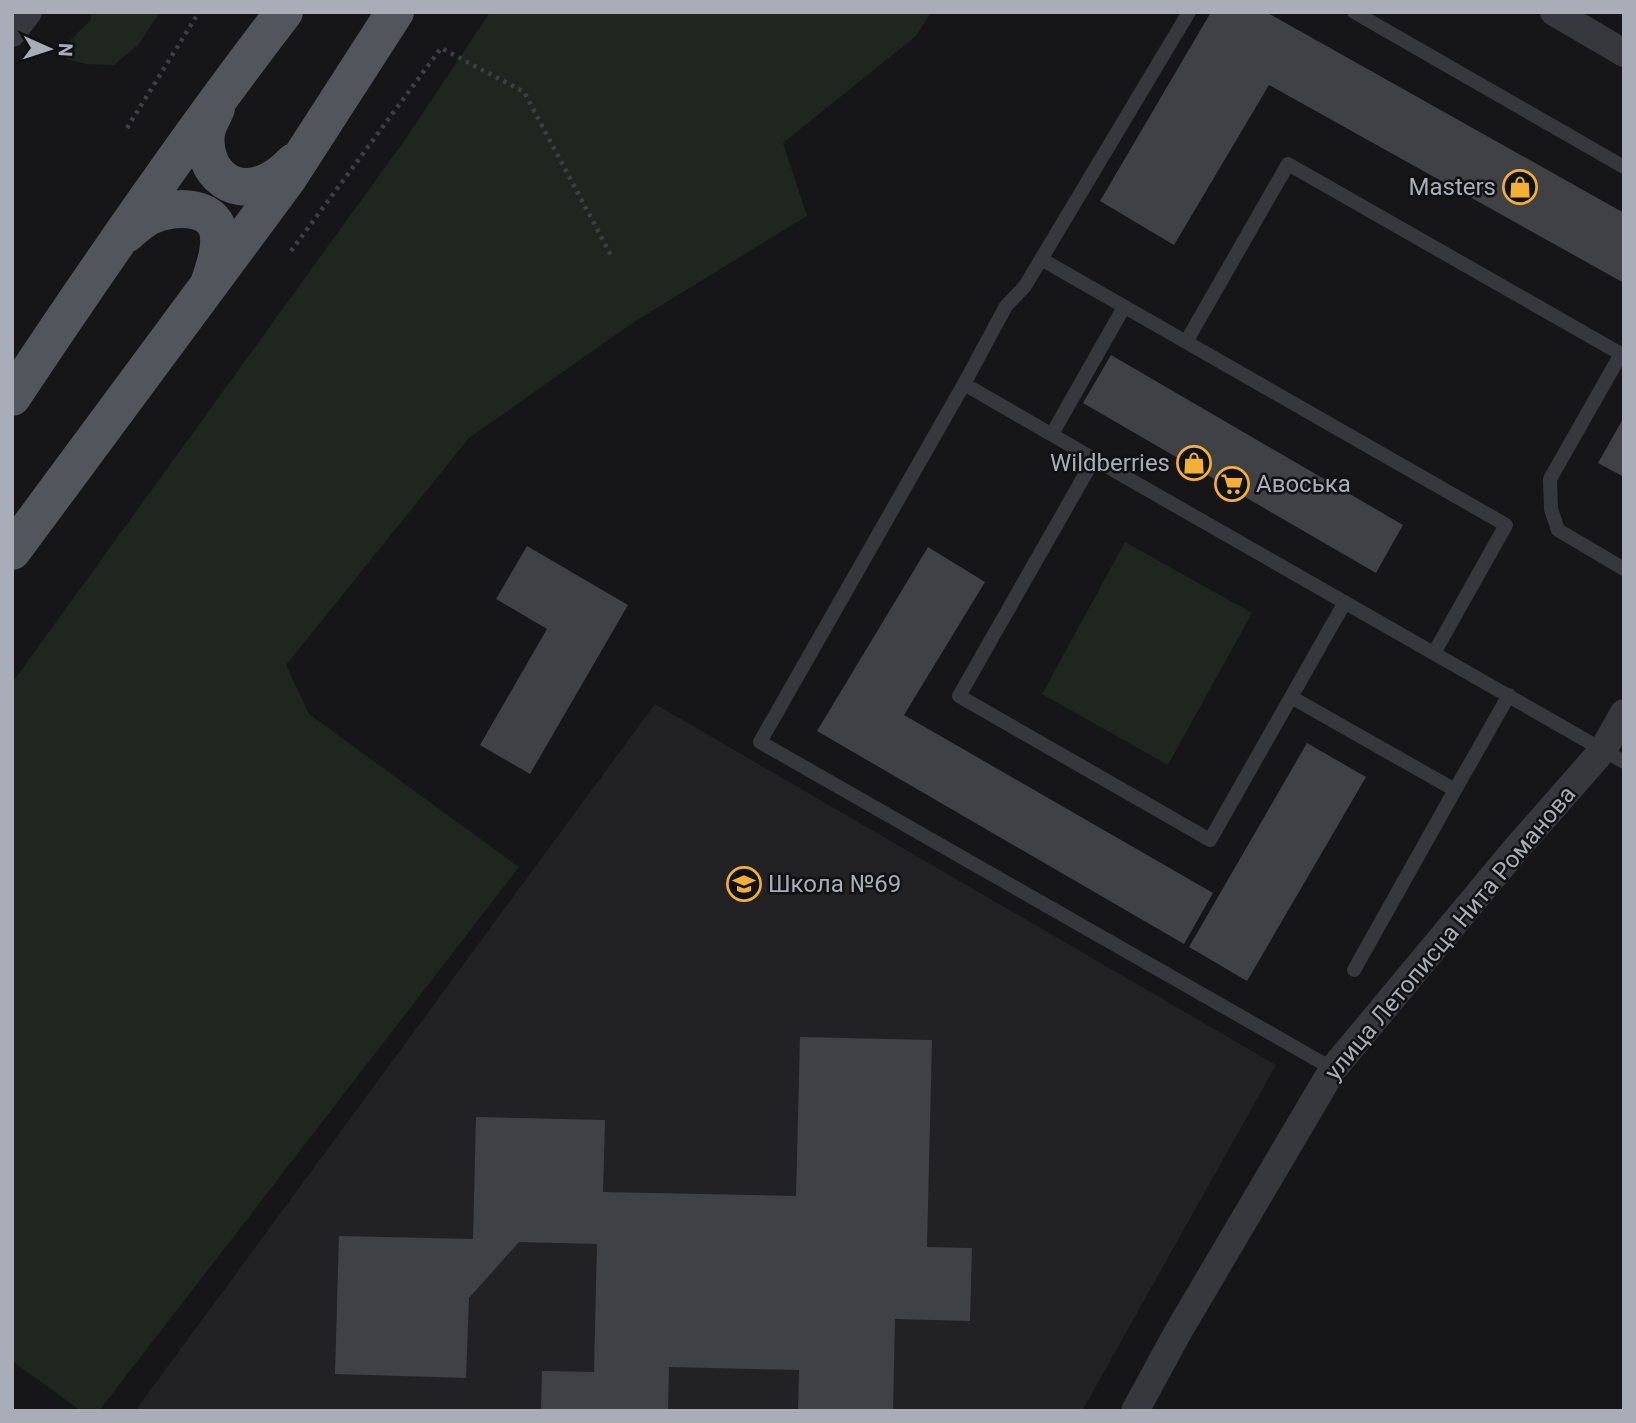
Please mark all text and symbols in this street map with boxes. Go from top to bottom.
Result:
north arrow [14,14,84,84]
text: N [54,43,77,57]
shop icon: Masters [1501,168,1539,206]
place label: Masters [1409,173,1496,201]
shop icon: Wildberries [1175,444,1213,482]
place label: Wildberries [1050,449,1170,477]
supermarket icon: Авоська [1213,465,1251,503]
place label: Авоська [1256,470,1351,498]
street label: улица Летописца Нита Романова [1319,780,1581,1086]
school or university icon: Школа №69 [725,865,763,903]
place label: Школа №69 [768,870,901,898]

